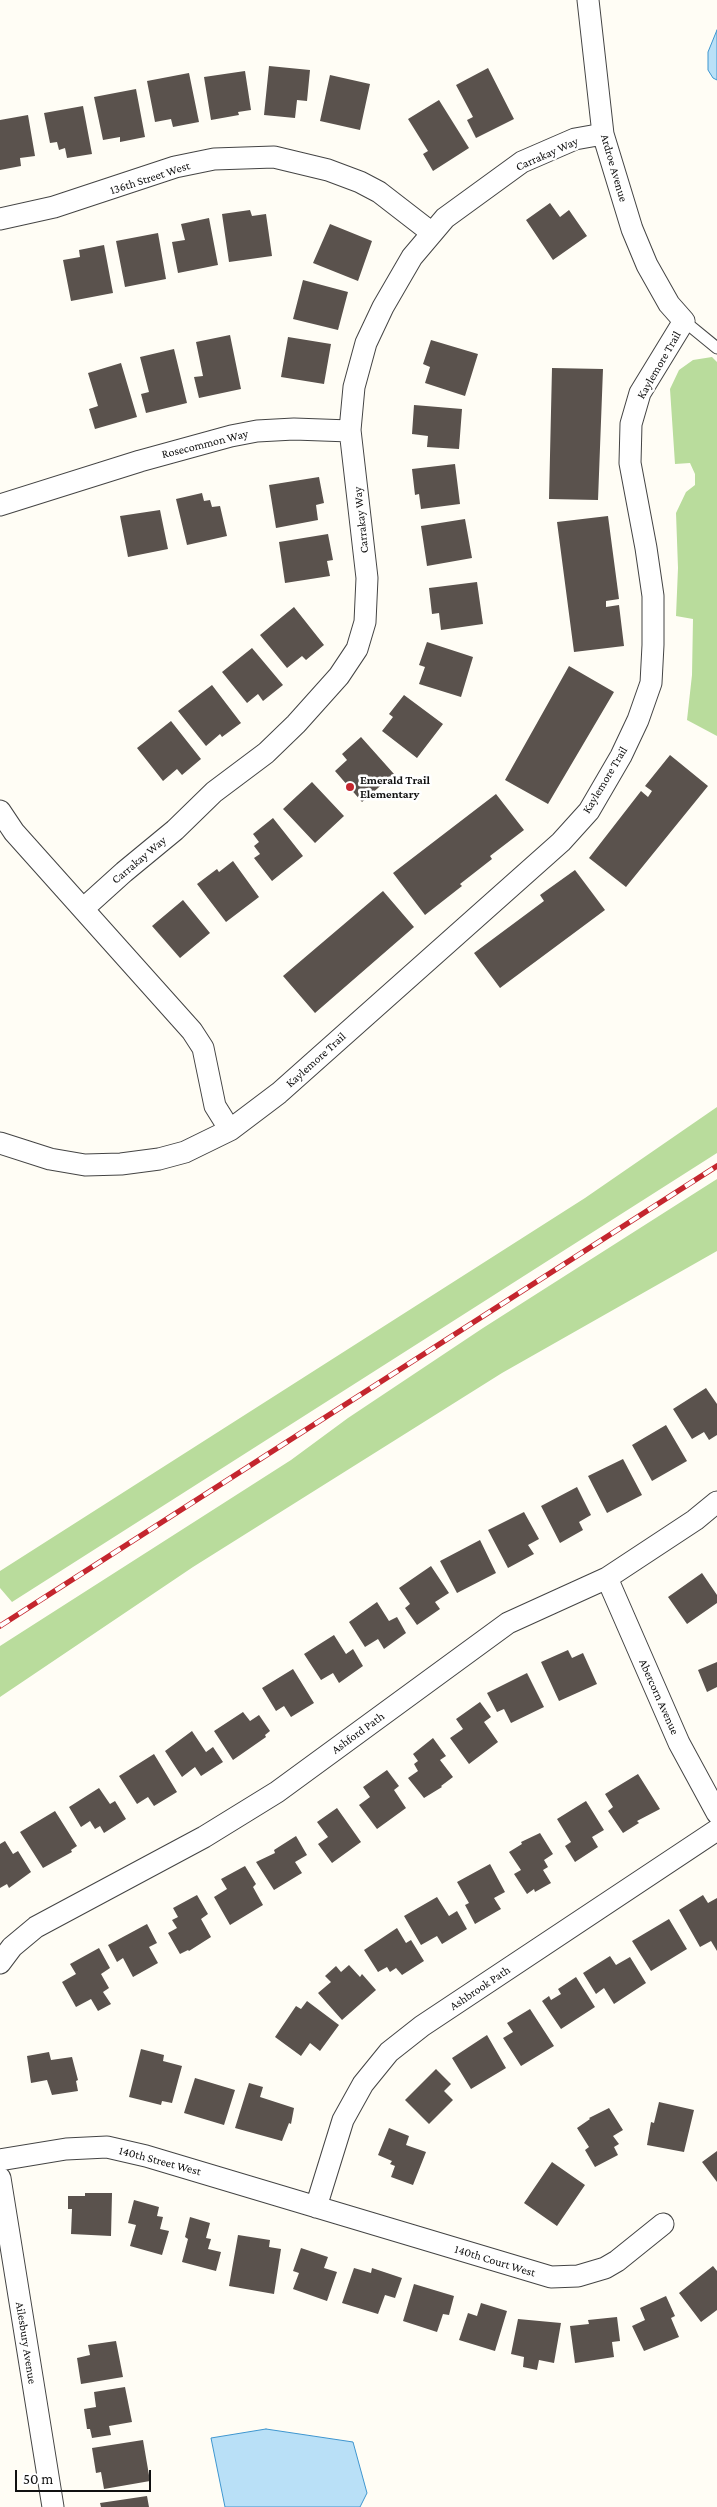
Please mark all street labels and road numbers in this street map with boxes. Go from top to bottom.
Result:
street label: Ardroe Avenue [597,132,631,204]
street label: Carrakay Way [514,134,580,174]
street label: 136th Street West [108,158,192,198]
street label: Kaylemore Trail [634,329,684,401]
street label: Rosecommon Way [160,426,250,462]
street label: Carrakay Way [350,486,372,554]
street label: Kaylemore Trail [579,744,631,816]
street label: Carrakay Way [109,833,169,887]
street label: Kaylemore Trail [283,1029,349,1091]
street label: Abercorn Avenue [636,1657,682,1737]
street label: Ashford Path [329,1709,387,1757]
street label: Ashbrook Path [447,1962,513,2014]
street label: 140th Street West [117,2143,203,2179]
street label: 140th Court West [453,2242,537,2280]
street label: Ailesbury Avenue [12,2301,40,2385]

